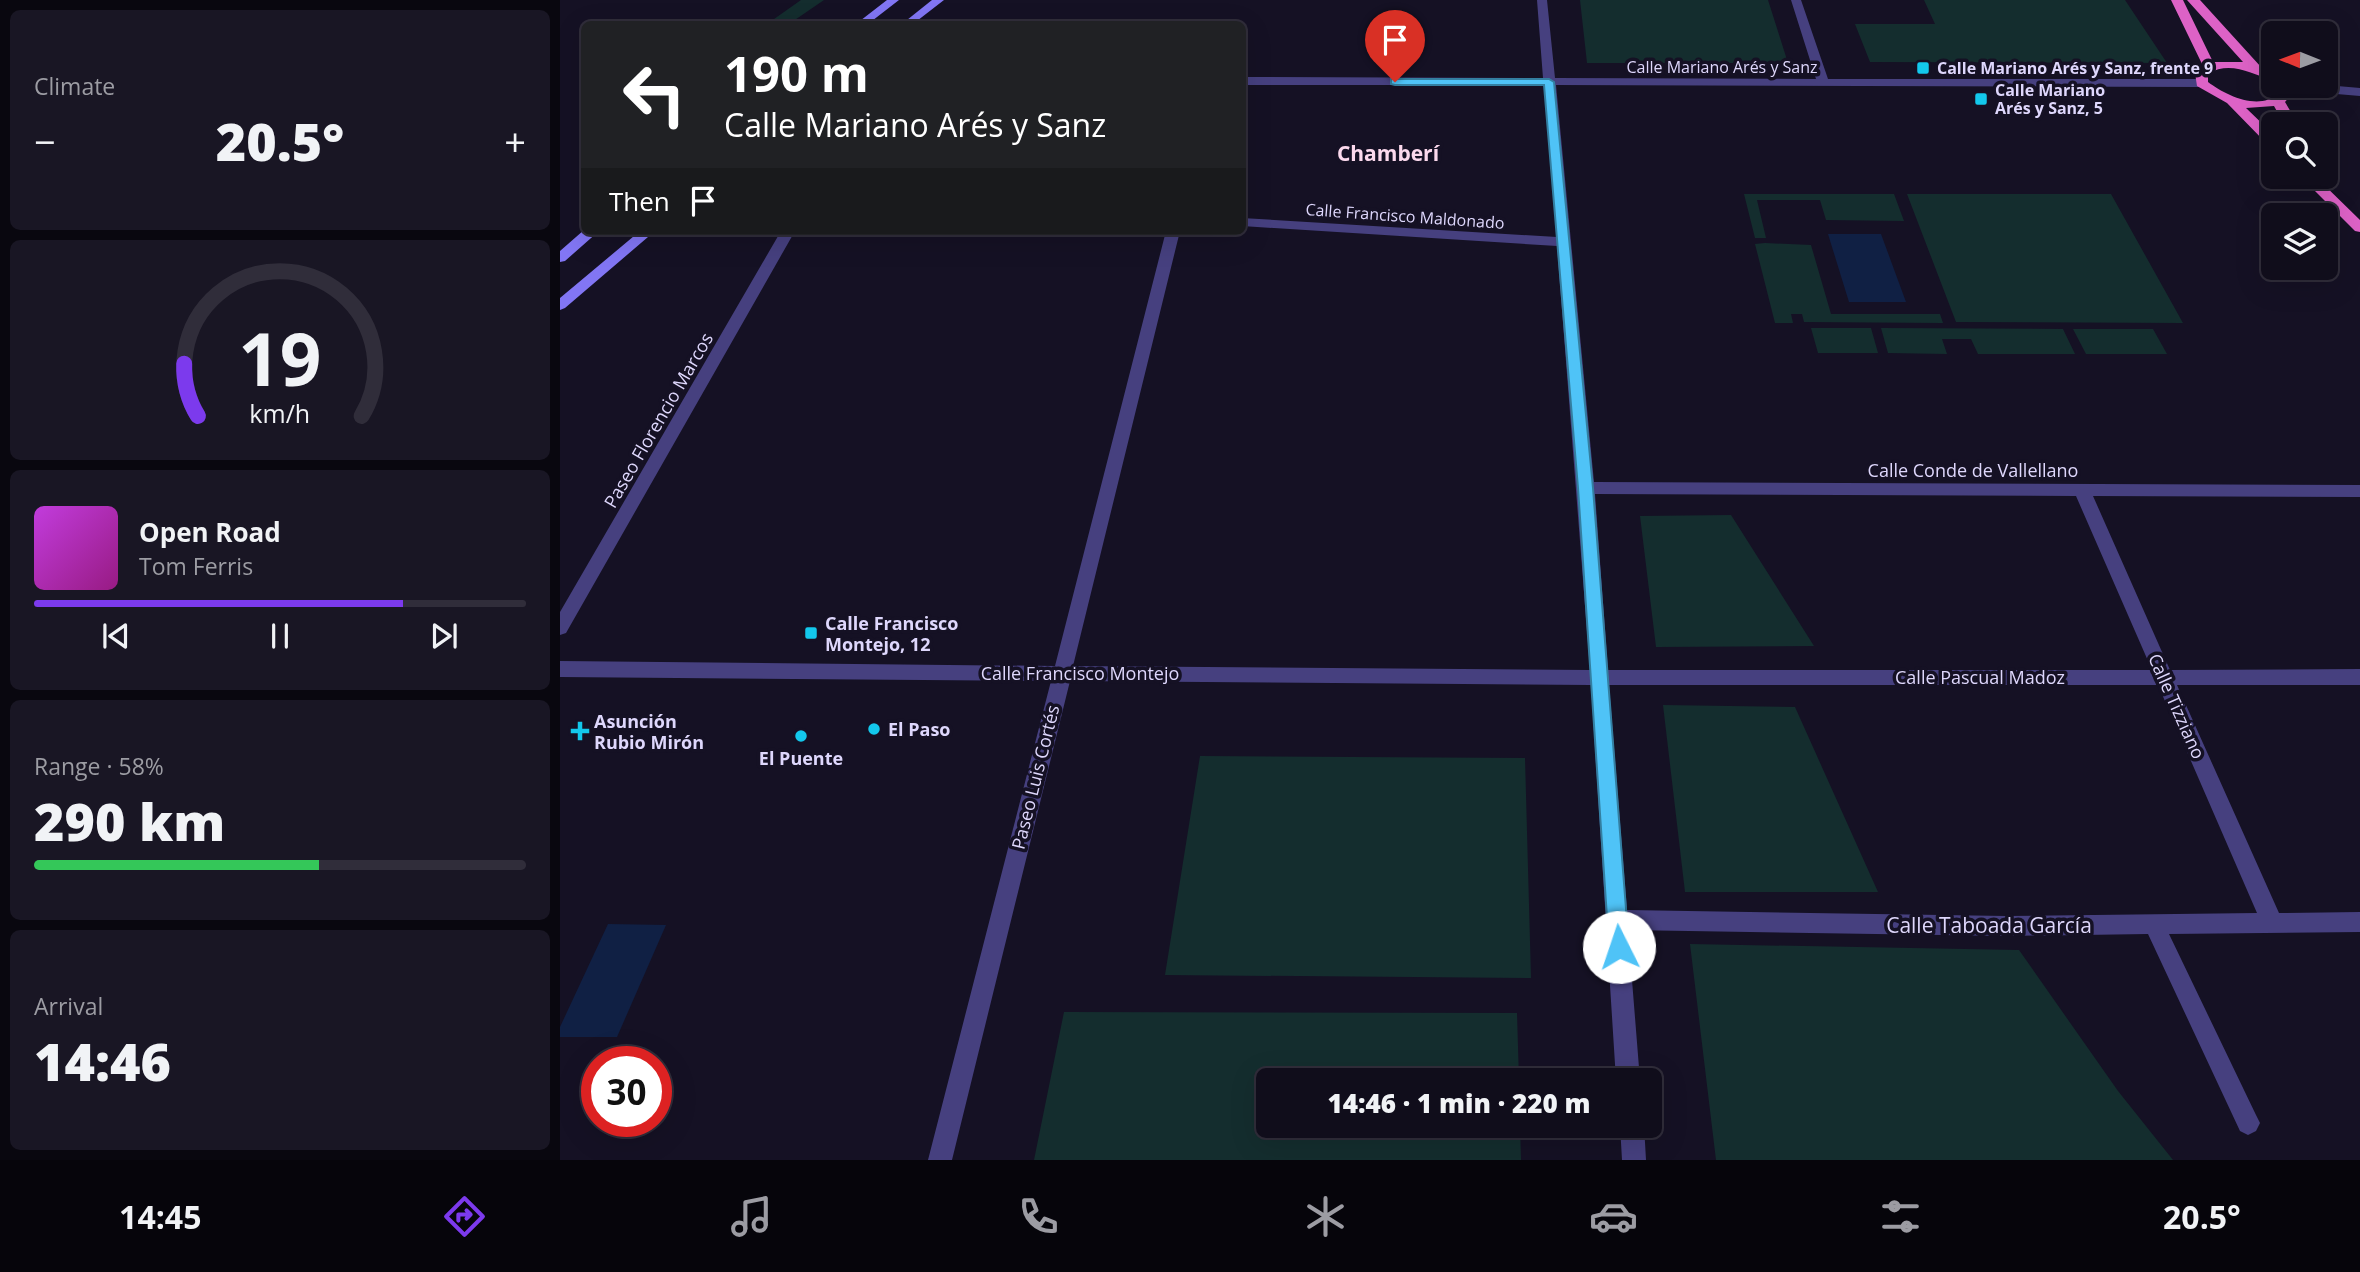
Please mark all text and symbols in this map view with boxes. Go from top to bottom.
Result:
pin [1365,10,1425,82]
icon: arrive [1376,21,1414,59]
north arrow [2261,21,2338,98]
map controls [2261,21,2338,280]
text: 190 m [724,40,869,106]
icon: left [609,49,700,140]
street label: Calle Mariano Arés y Sanz [1626,56,1818,78]
place label: Calle Mariano Arés y Sanz, frente 9 [1937,57,2213,79]
marker: Calle Mariano Arés y Sanz, frente 9 [1915,60,1931,76]
text: Climate [34,70,115,102]
place label: Calle Mariano Arés y Sanz, 5 [1995,79,2105,119]
marker: Calle Mariano Arés y Sanz, 5 [1973,91,1989,107]
text: Calle Mariano Arés y Sanz [724,103,1106,146]
text: 20.5° [216,105,344,176]
button: search [2261,112,2338,189]
text: − [34,115,56,167]
text: + [504,115,526,167]
district label: Chamberí [1337,139,1441,167]
icon: arrive [684,182,722,220]
text: Then [609,183,670,219]
street label: Calle Francisco Maldonado [1305,198,1505,234]
button: layers [2261,203,2338,280]
text: 19 [238,308,322,407]
street label: Paseo Florencio Marcos [598,328,718,512]
text: km/h [250,396,310,430]
street label: Calle Conde de Vallellano [1868,458,2078,482]
text: Open Road [139,514,281,550]
text: Tom Ferris [139,550,253,582]
place label: Calle Francisco Montejo, 12 [825,611,959,656]
icon: previous [97,617,135,655]
icon: pause [261,617,299,655]
icon: next [425,617,463,655]
marker: Calle Francisco Montejo, 12 [803,625,819,641]
street label: Calle Tizziano [2143,650,2211,762]
street label: Calle Francisco Montejo [981,661,1179,685]
street label: Calle Pascual Madoz [1895,665,2065,689]
street label: Paseo Luis Cortés [1005,702,1065,852]
place label: Asunción Rubio Mirón [594,709,704,754]
place label: El Paso [888,717,951,741]
marker: El Paso [866,721,882,737]
marker: Asunción Rubio Mirón [572,723,588,739]
marker: El Puente [793,728,809,744]
place label: El Puente [759,746,843,770]
text: Range · 58% [34,750,164,782]
text: 290 km [34,785,225,856]
position arrow [1582,910,1656,984]
street label: Calle Taboada García [1886,911,2092,939]
text: Arrival [34,990,103,1022]
text: 14:46 [34,1025,171,1096]
speed limit sign: 30 [581,1046,672,1137]
text: 14:46 · 1 min · 220 m [1328,1085,1590,1121]
icon: directions [440,1192,489,1241]
icon: music [727,1192,776,1241]
icon: phone [1014,1192,1063,1241]
icon: climate [1301,1192,1350,1241]
icon: car [1589,1192,1638,1241]
icon: filters [1876,1192,1925,1241]
text: 14:45 [119,1195,201,1238]
text: 20.5° [2163,1195,2241,1238]

